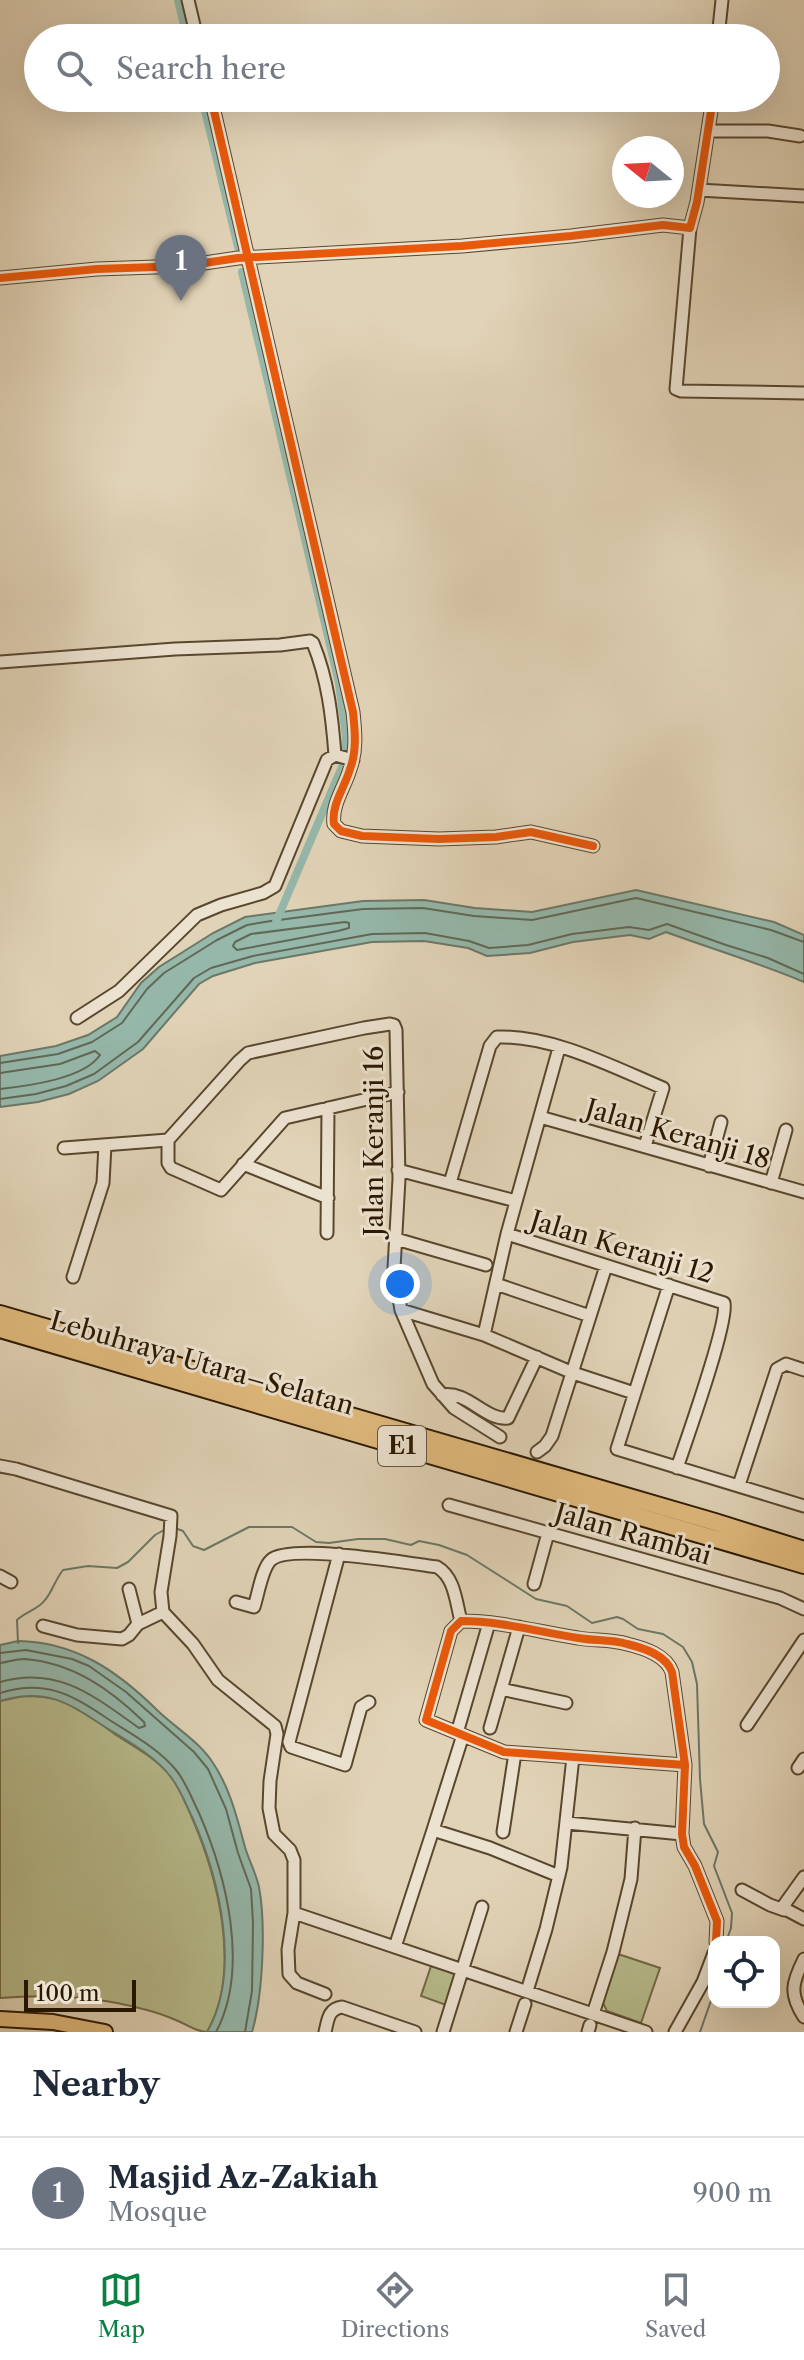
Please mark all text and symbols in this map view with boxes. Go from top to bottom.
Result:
search box [24,24,780,112]
icon: search [52,46,96,90]
text: Search here [116,50,286,87]
north arrow [612,136,684,208]
pin: 1 [155,235,207,301]
street label: Jalan Keranji 16 [358,1046,390,1240]
street label: Jalan Keranji 18 [578,1091,774,1176]
street label: Jalan Keranji 12 [523,1203,718,1290]
your location [380,1264,420,1304]
street label: Lebuhraya Utara–Selatan [46,1304,358,1422]
road number: E1 [378,1426,426,1466]
street label: Jalan Rambai [547,1495,715,1572]
map controls [708,1936,780,2008]
button: locate [708,1936,780,2008]
scale bar [24,1976,136,2012]
text: 100 m [36,1980,99,2007]
text: Nearby [32,2063,160,2105]
text: Masjid Az-Zakiah [108,2159,378,2196]
text: 1 [52,2177,64,2209]
text: 900 m [693,2177,772,2209]
text: Mosque [108,2196,207,2228]
tab: Map [98,2268,145,2343]
tab: Directions [341,2268,449,2343]
tab: Saved [645,2268,706,2343]

